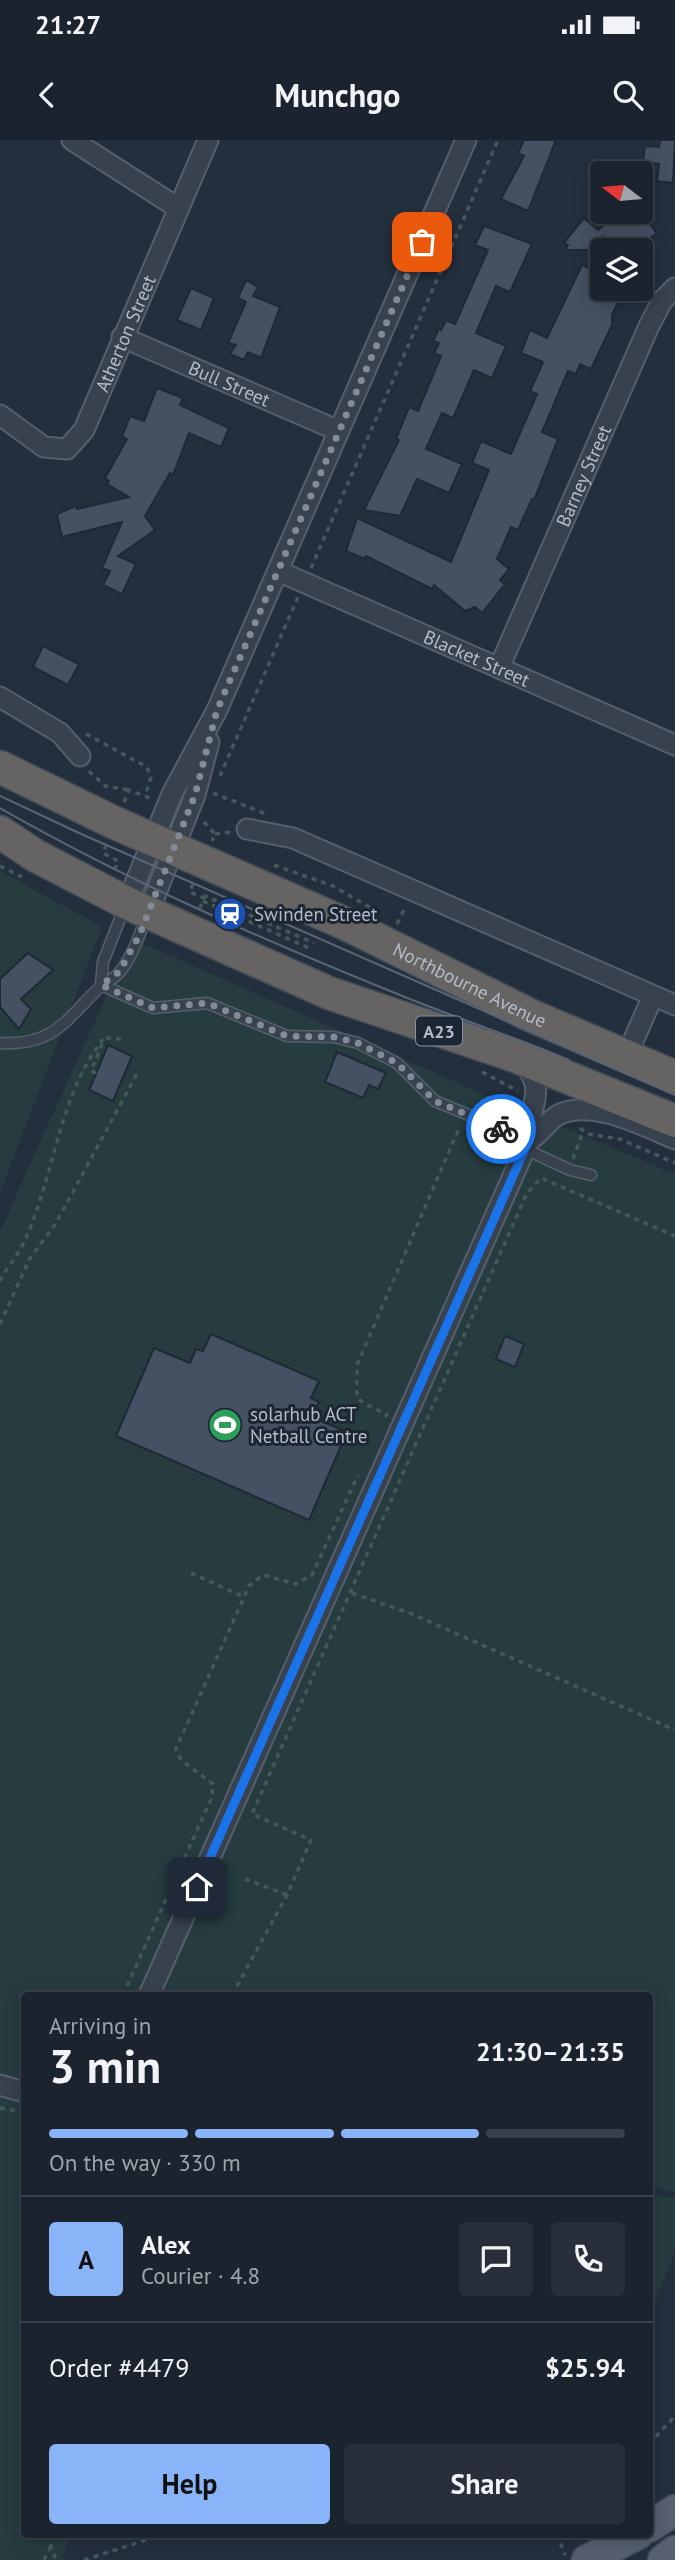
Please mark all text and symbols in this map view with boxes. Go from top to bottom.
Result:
text: 21:27 [35,8,101,41]
text: Munchgo [275,74,400,116]
icon: back [28,76,66,114]
icon: search [609,76,647,114]
north arrow [590,161,653,224]
map controls [590,161,653,301]
pin [392,212,452,272]
icon: bag [403,223,441,261]
button: layers [590,238,653,301]
street label: Atherton Street [90,271,161,396]
street label: Bull Street [185,355,274,412]
street label: Barney Street [551,421,616,530]
street label: Blacket Street [420,624,534,692]
station icon: Swinden Street [211,895,249,933]
place label: Swinden Street [254,902,378,926]
street label: Northbourne Avenue [389,937,550,1033]
road number: A23 [416,1016,462,1046]
courier [466,1094,536,1164]
icon: bike [482,1110,520,1148]
place label: solarhub ACT Netball Centre [250,1402,368,1448]
sports icon: solarhub ACT Netball Centre [206,1406,244,1444]
pin [167,1857,227,1917]
icon: home [178,1868,216,1906]
text: Arriving in [49,2011,151,2040]
text: 21:30–21:35 [476,2035,625,2068]
text: 3 min [49,2036,161,2096]
text: On the way · 330 m [49,2148,241,2177]
button: chat [459,2222,533,2296]
button: phone [551,2222,625,2296]
text: Alex [141,2228,191,2261]
text: A [78,2243,94,2276]
text: Courier · 4.8 [141,2261,260,2290]
text: Order #4479 [49,2351,189,2384]
text: $25.94 [545,2351,625,2384]
button: Help [49,2444,330,2524]
button: Share [344,2444,625,2524]

